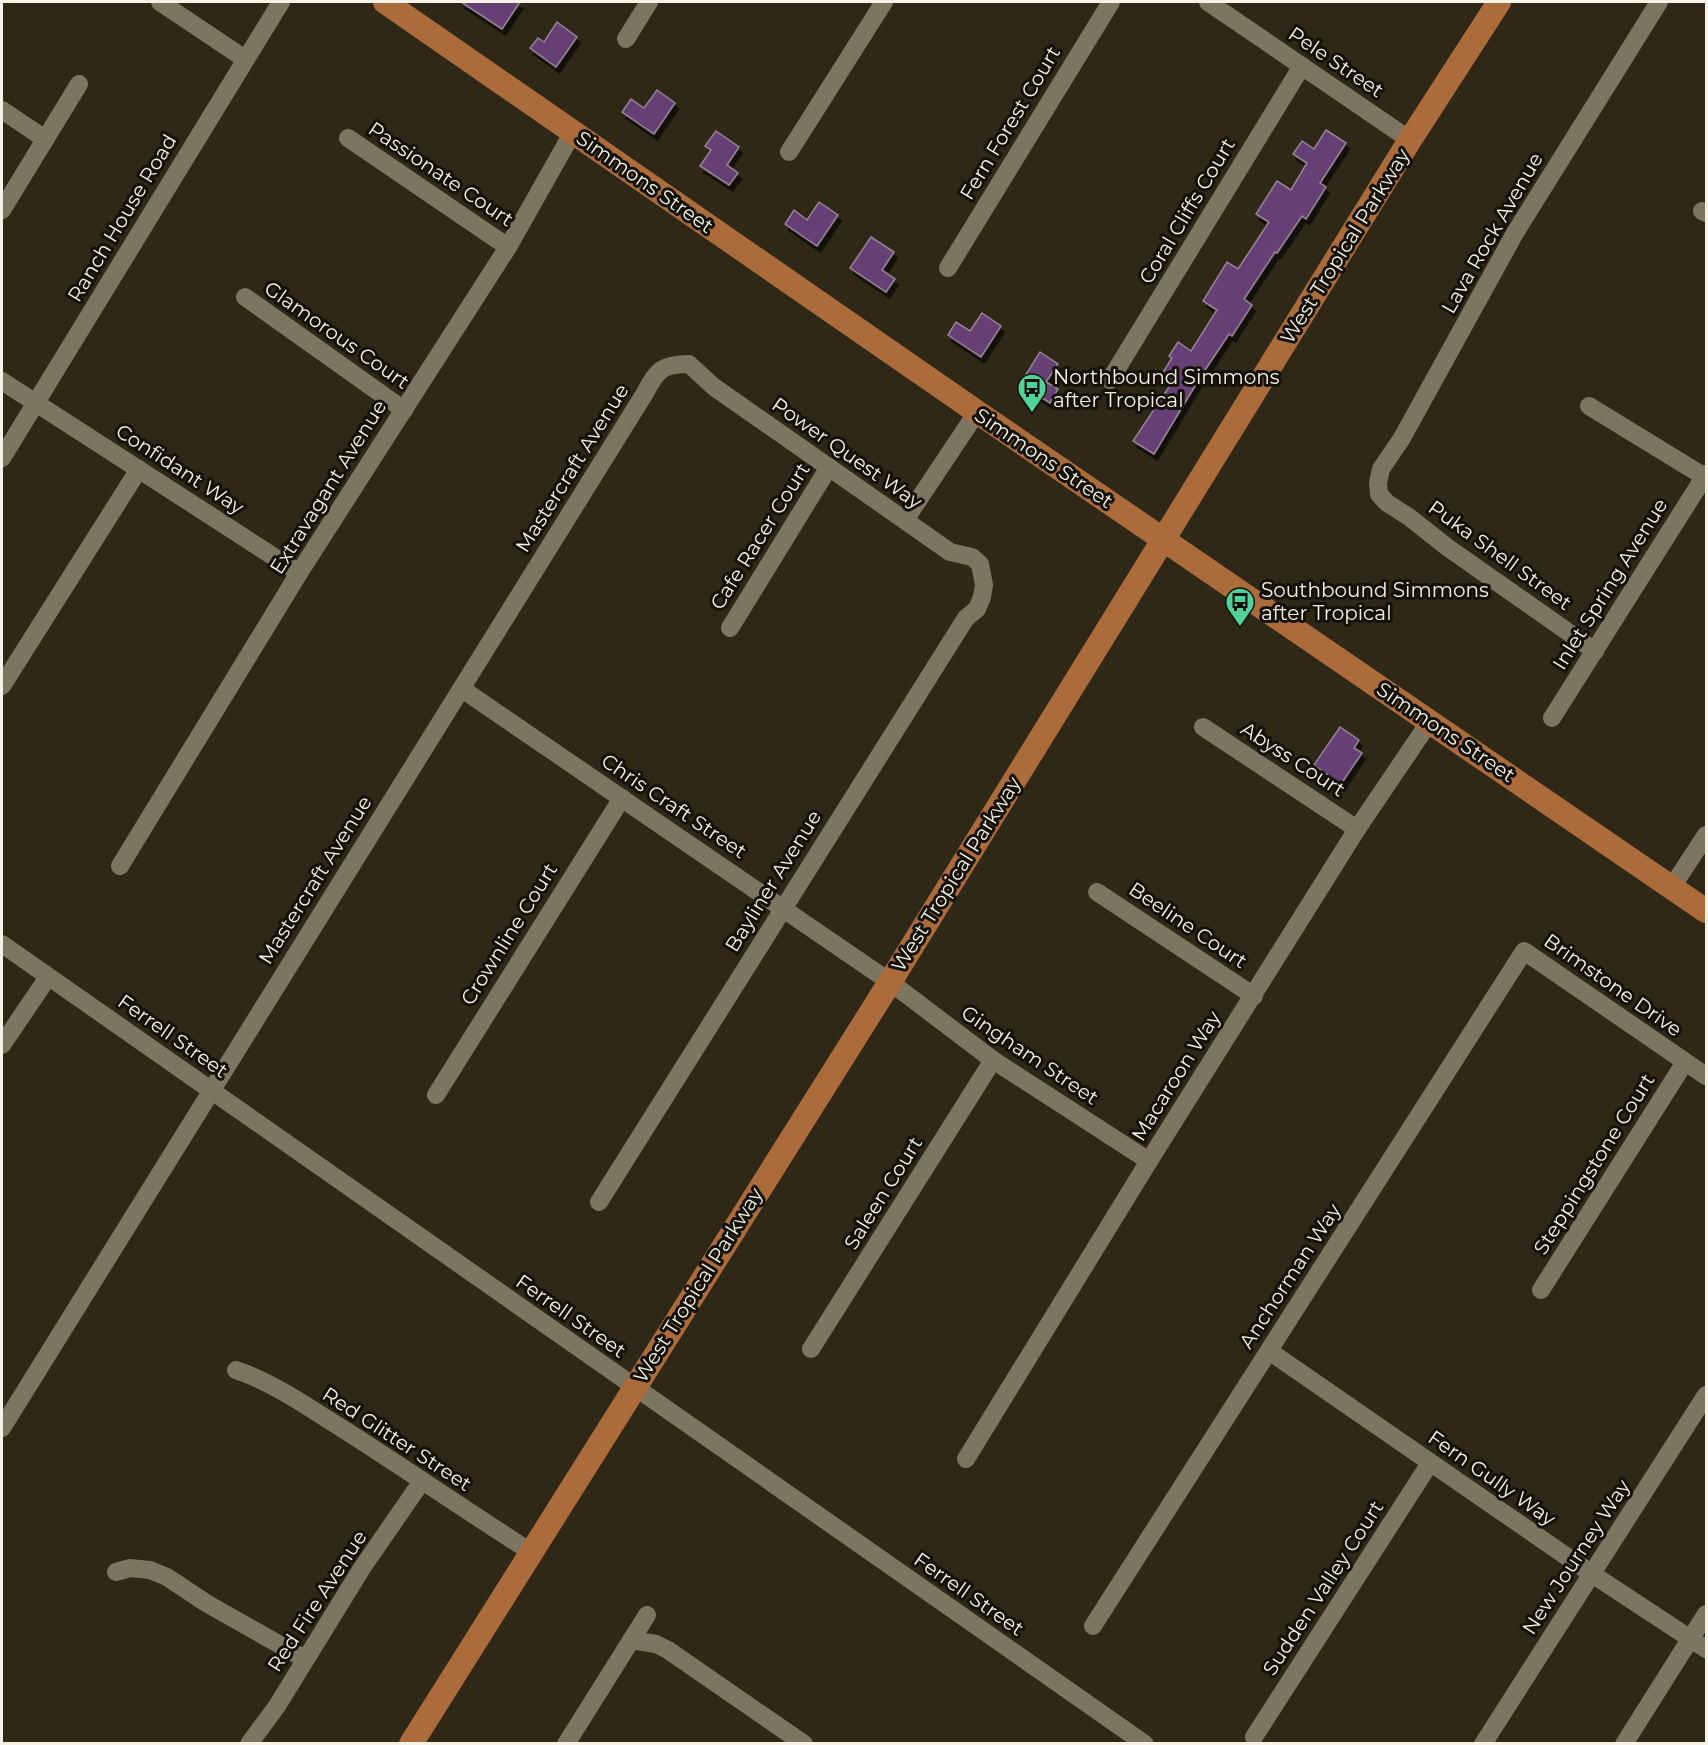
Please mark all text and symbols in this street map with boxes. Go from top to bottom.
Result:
street label: Pele Street [1284,21,1388,103]
street label: Fern Forest Court [955,42,1065,204]
street label: Passionate Court [364,117,518,231]
street label: Simmons Street [572,126,718,238]
street label: Ranch House Road [62,130,182,306]
street label: Coral Cliffs Court [1134,134,1240,288]
street label: West Tropical Parkway [1275,144,1415,348]
street label: Lava Rock Avenue [1436,148,1548,318]
street label: Glamorous Court [260,276,414,394]
place label: Northbound Simmons after Tropical [1053,365,1280,412]
bus stop icon: Northbound Simmons after Tropical [1016,372,1048,414]
street label: Mastercraft Avenue [510,379,634,557]
street label: Power Quest Way [767,392,927,514]
street label: Extravagant Avenue [265,395,391,579]
street label: Simmons Street [970,403,1118,513]
street label: Confidant Way [112,419,249,519]
street label: Cafe Racer Court [705,458,815,614]
street label: Inlet Spring Avenue [1548,494,1672,674]
street label: Puka Shell Street [1424,495,1576,615]
place label: Southbound Simmons after Tropical [1261,578,1489,625]
bus stop icon: Southbound Simmons after Tropical [1224,586,1256,628]
street label: Simmons Street [1372,677,1520,787]
street label: Abyss Court [1236,716,1350,802]
street label: Chris Craft Street [597,749,751,863]
street label: West Tropical Parkway [886,772,1026,976]
street label: Mastercraft Avenue [253,791,377,969]
street label: Bayliner Avenue [720,806,826,956]
street label: Crownline Court [456,859,562,1009]
street label: Beeline Court [1125,877,1251,973]
street label: Brimstone Drive [1539,928,1687,1042]
street label: Ferrell Street [113,989,233,1083]
street label: Gingham Street [957,1000,1103,1110]
street label: Macaroon Way [1126,1006,1226,1146]
street label: Steppingstone Court [1528,1069,1660,1259]
street label: Saleen Court [839,1132,927,1254]
street label: West Tropical Parkway [628,1183,768,1387]
street label: Anchorman Way [1234,1199,1346,1353]
street label: Ferrell Street [511,1269,631,1363]
street label: Red Glitter Street [318,1382,476,1496]
street label: Fern Gully Way [1424,1425,1560,1531]
street label: New Journey Way [1517,1475,1635,1639]
street label: Sudden Valley Court [1258,1496,1388,1680]
street label: Red Fire Avenue [262,1526,372,1676]
street label: Ferrell Street [909,1547,1029,1641]

